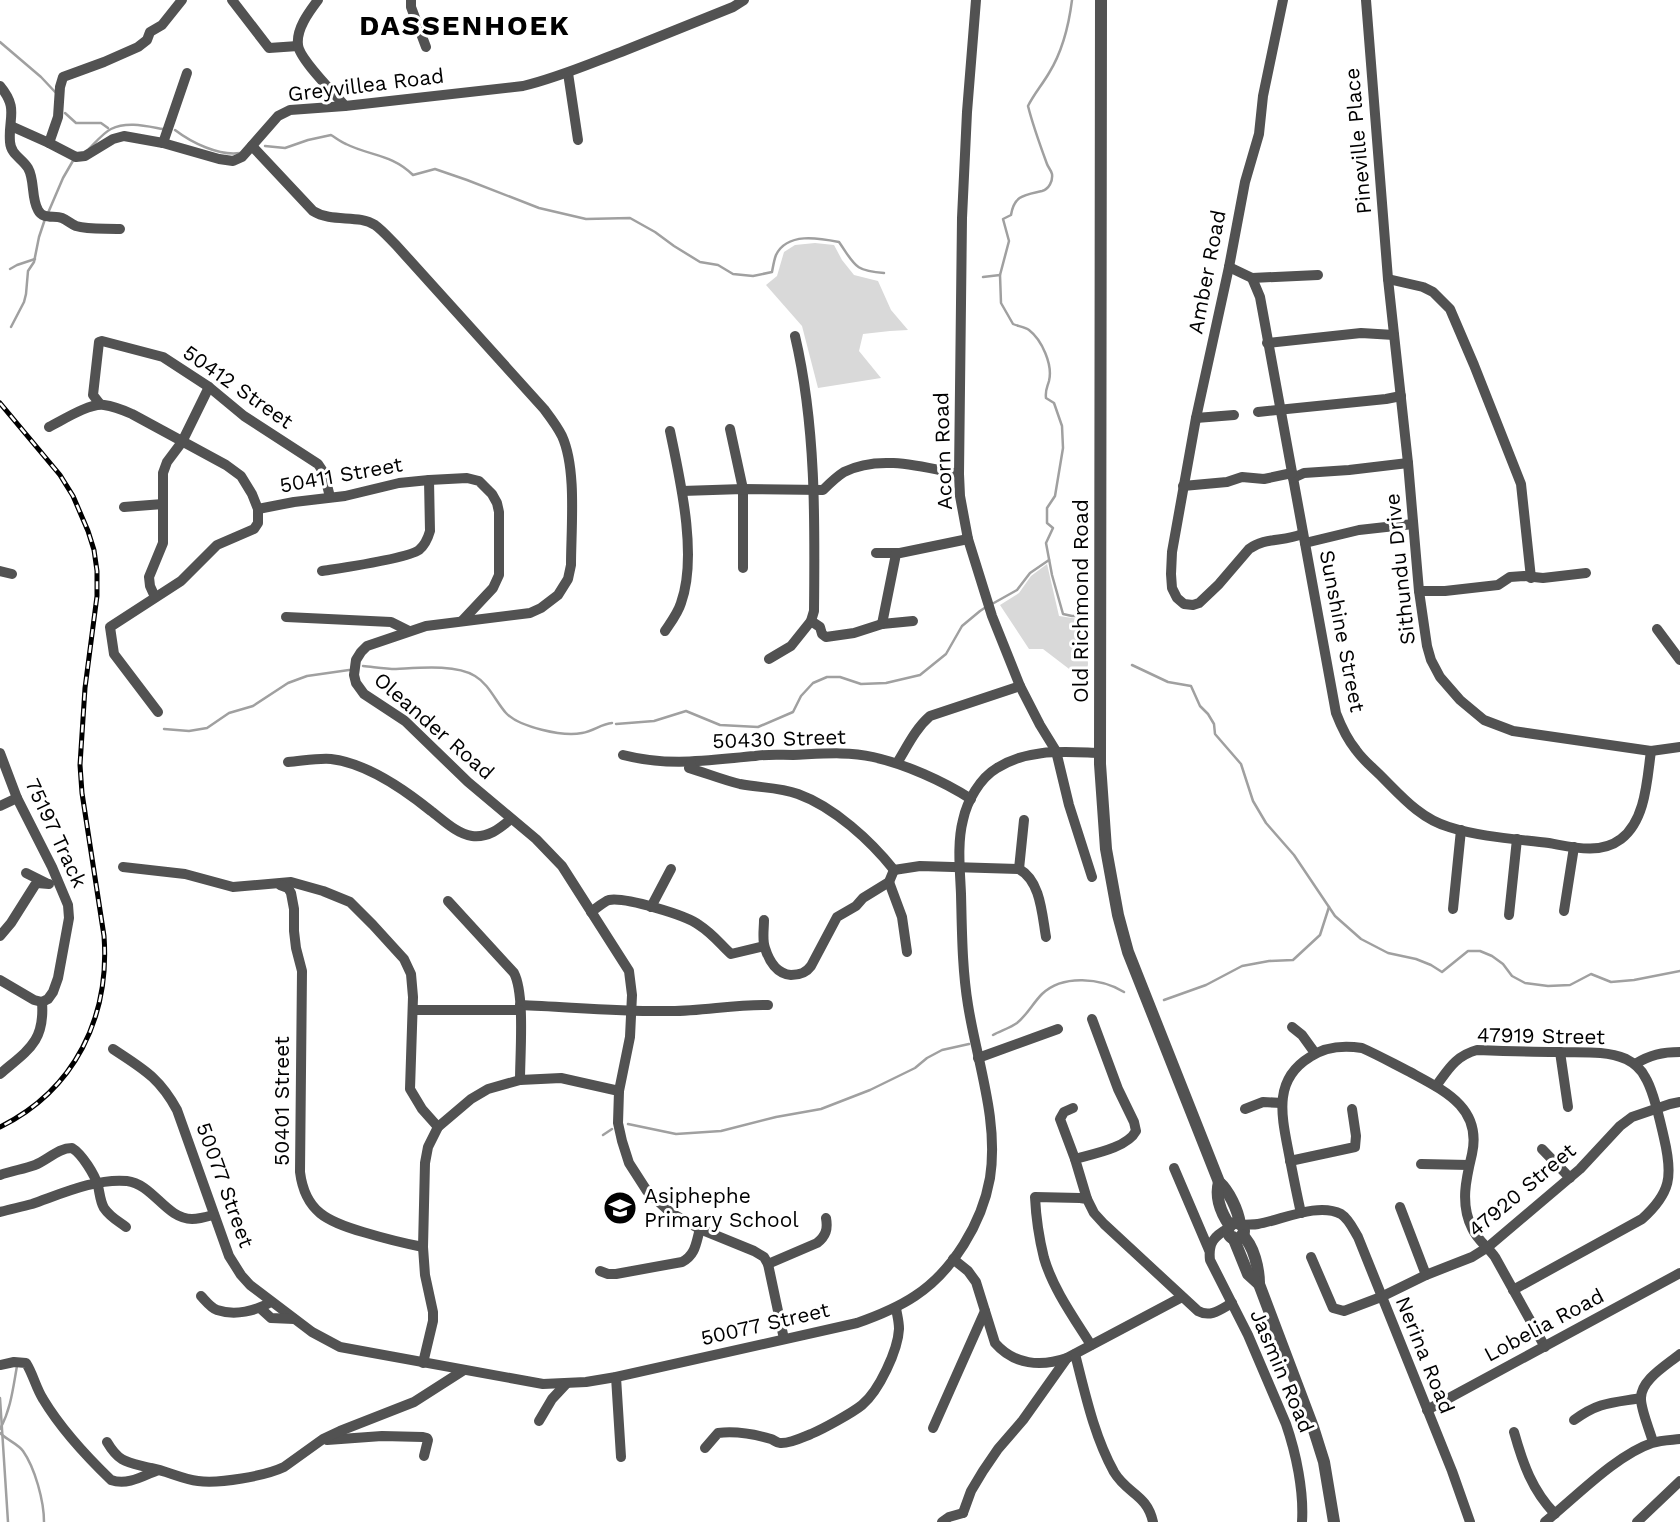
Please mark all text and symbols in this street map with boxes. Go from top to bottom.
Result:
district label: DASSENHOEK [359,9,571,42]
street label: Greyvillea Road [286,63,445,106]
street label: Pineville Place [1339,67,1376,215]
street label: Amber Road [1182,208,1231,336]
street label: 50412 Street [178,339,298,434]
street label: Acorn Road [928,392,957,510]
street label: 50411 Street [277,451,405,498]
street label: Sithundu Drive [1379,492,1420,646]
street label: Old Richmond Road [1068,499,1093,703]
street label: Sunshine Street [1315,548,1370,714]
street label: Oleander Road [369,667,499,785]
street label: 50430 Street [712,724,846,753]
street label: 75197 Track [20,774,93,891]
street label: 47919 Street [1477,1022,1605,1049]
street label: 50401 Street [269,1036,294,1166]
street label: 50077 Street [191,1119,260,1251]
street label: 47920 Street [1463,1137,1580,1242]
place label: Asiphephe Primary School [644,1183,799,1232]
school or university icon: Asiphephe Primary School [601,1189,639,1227]
street label: Lobelia Road [1480,1283,1608,1367]
street label: Nerina Road [1391,1292,1460,1417]
street label: 50077 Street [698,1297,832,1350]
street label: Jasmin Road [1245,1305,1320,1436]

